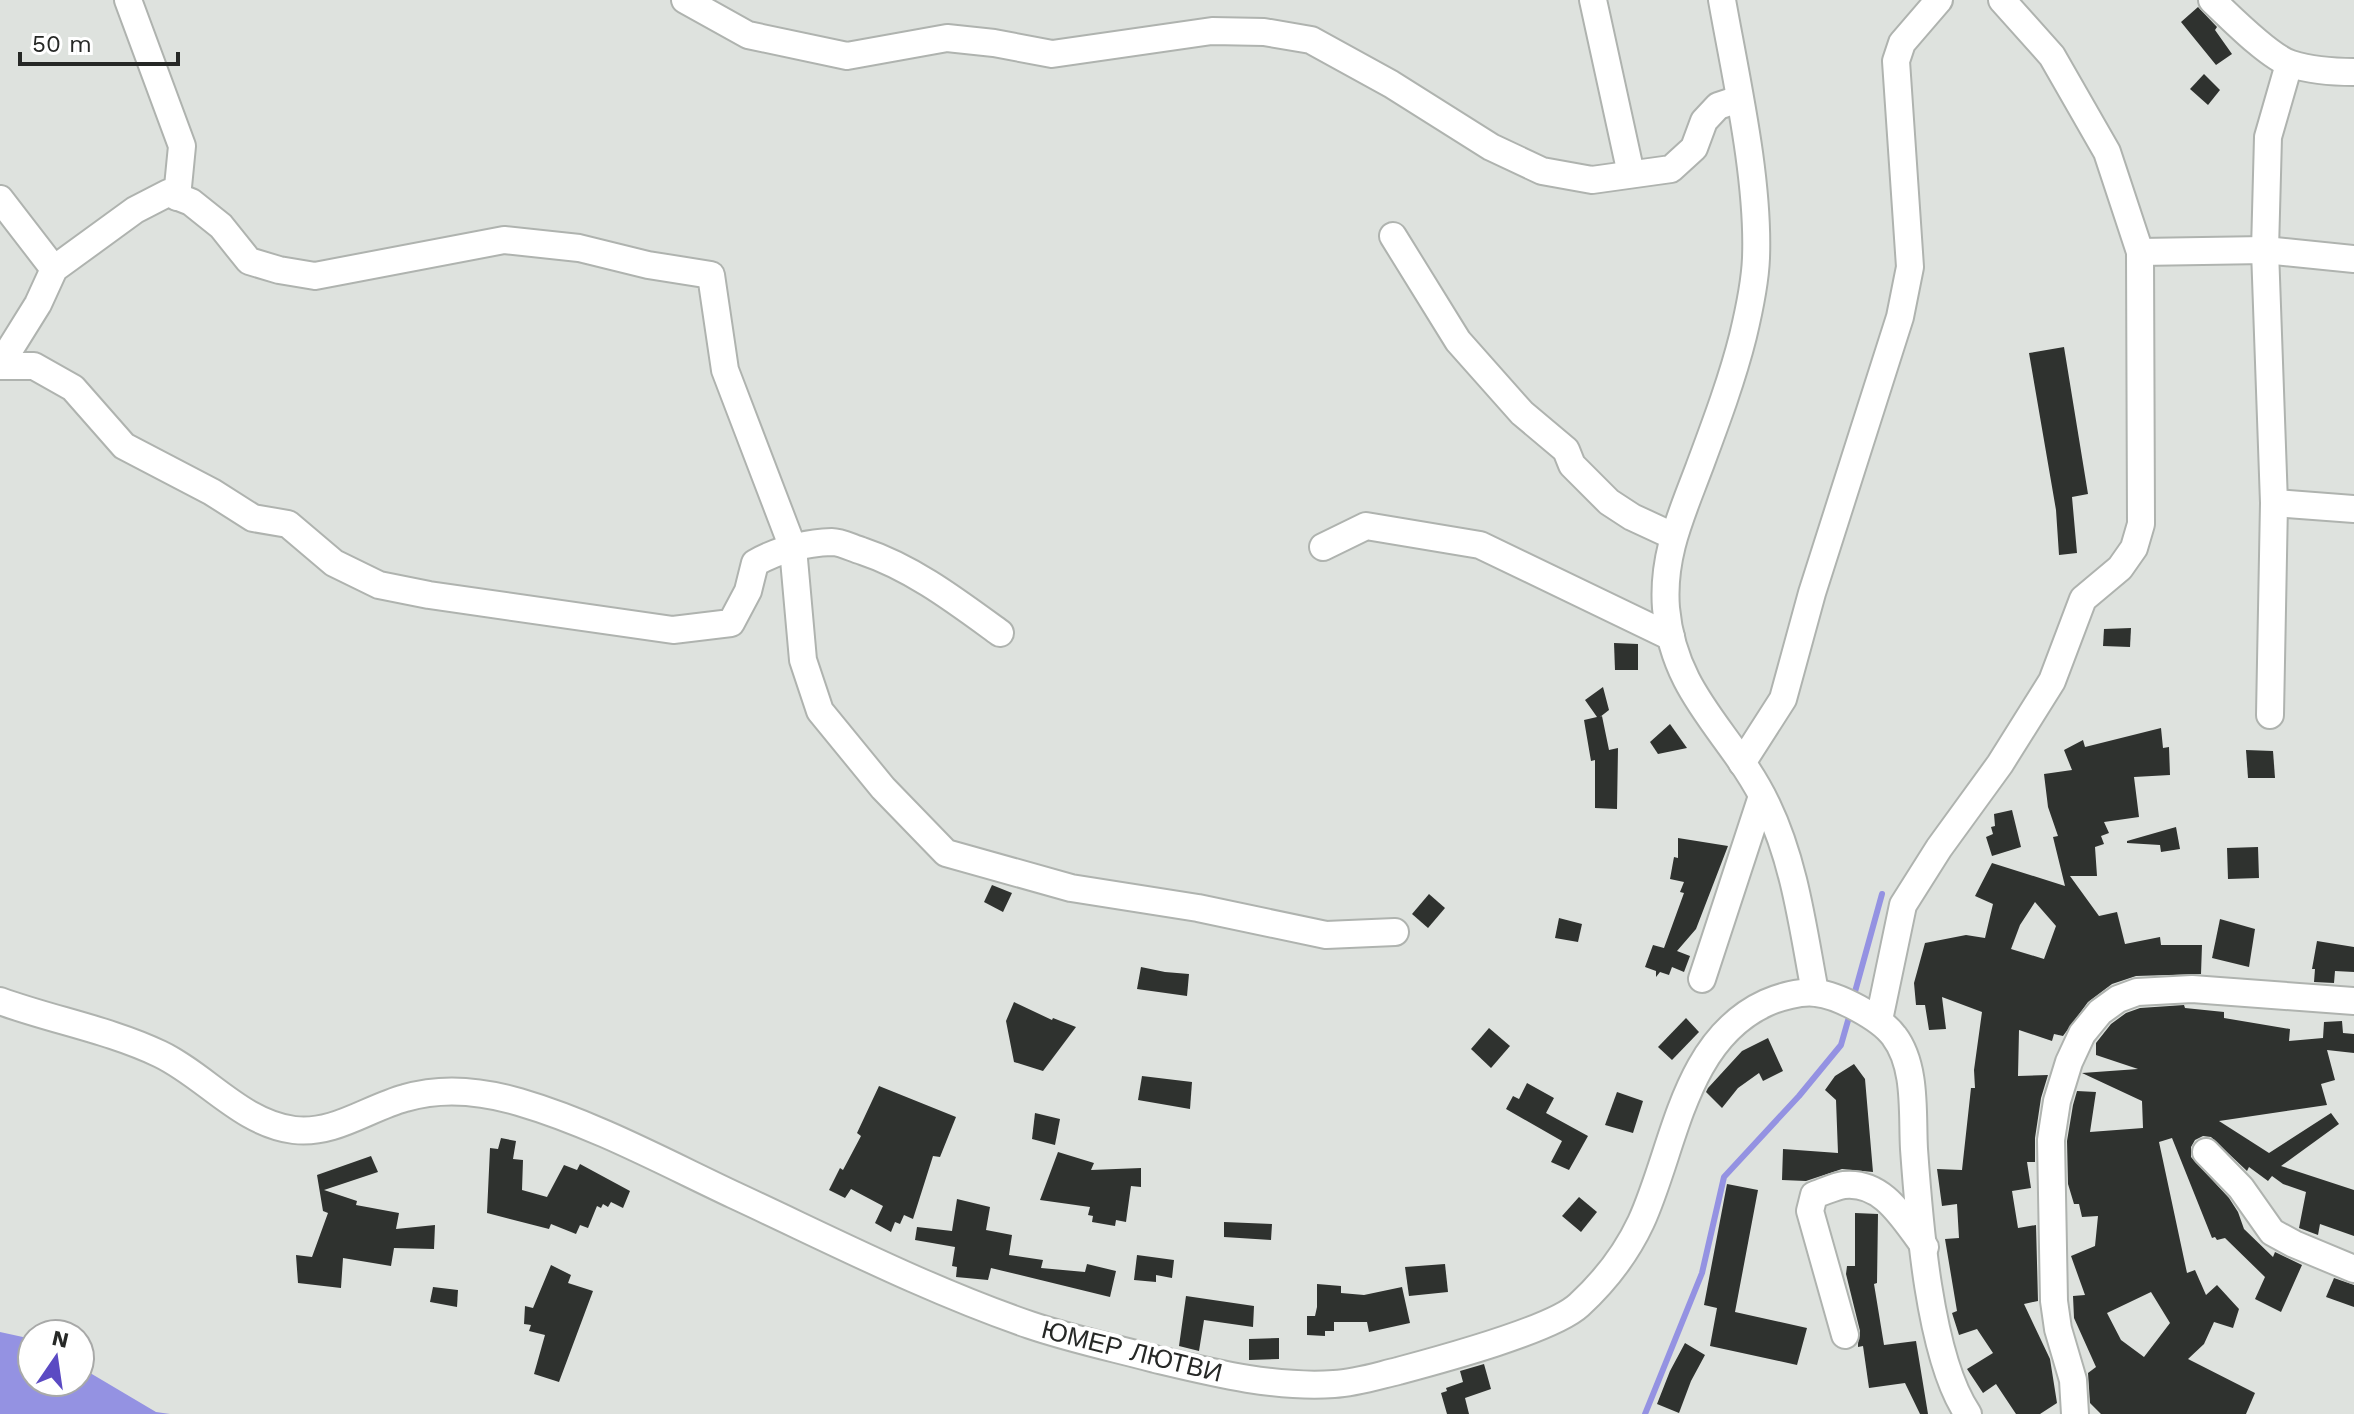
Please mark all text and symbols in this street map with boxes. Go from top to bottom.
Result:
scale bar [20,16,178,66]
text: 50 m [32,30,92,58]
street label: ЮМЕР ЛЮТВИ [1038,1314,1226,1388]
north arrow [16,1318,96,1398]
text: N [50,1325,71,1353]

